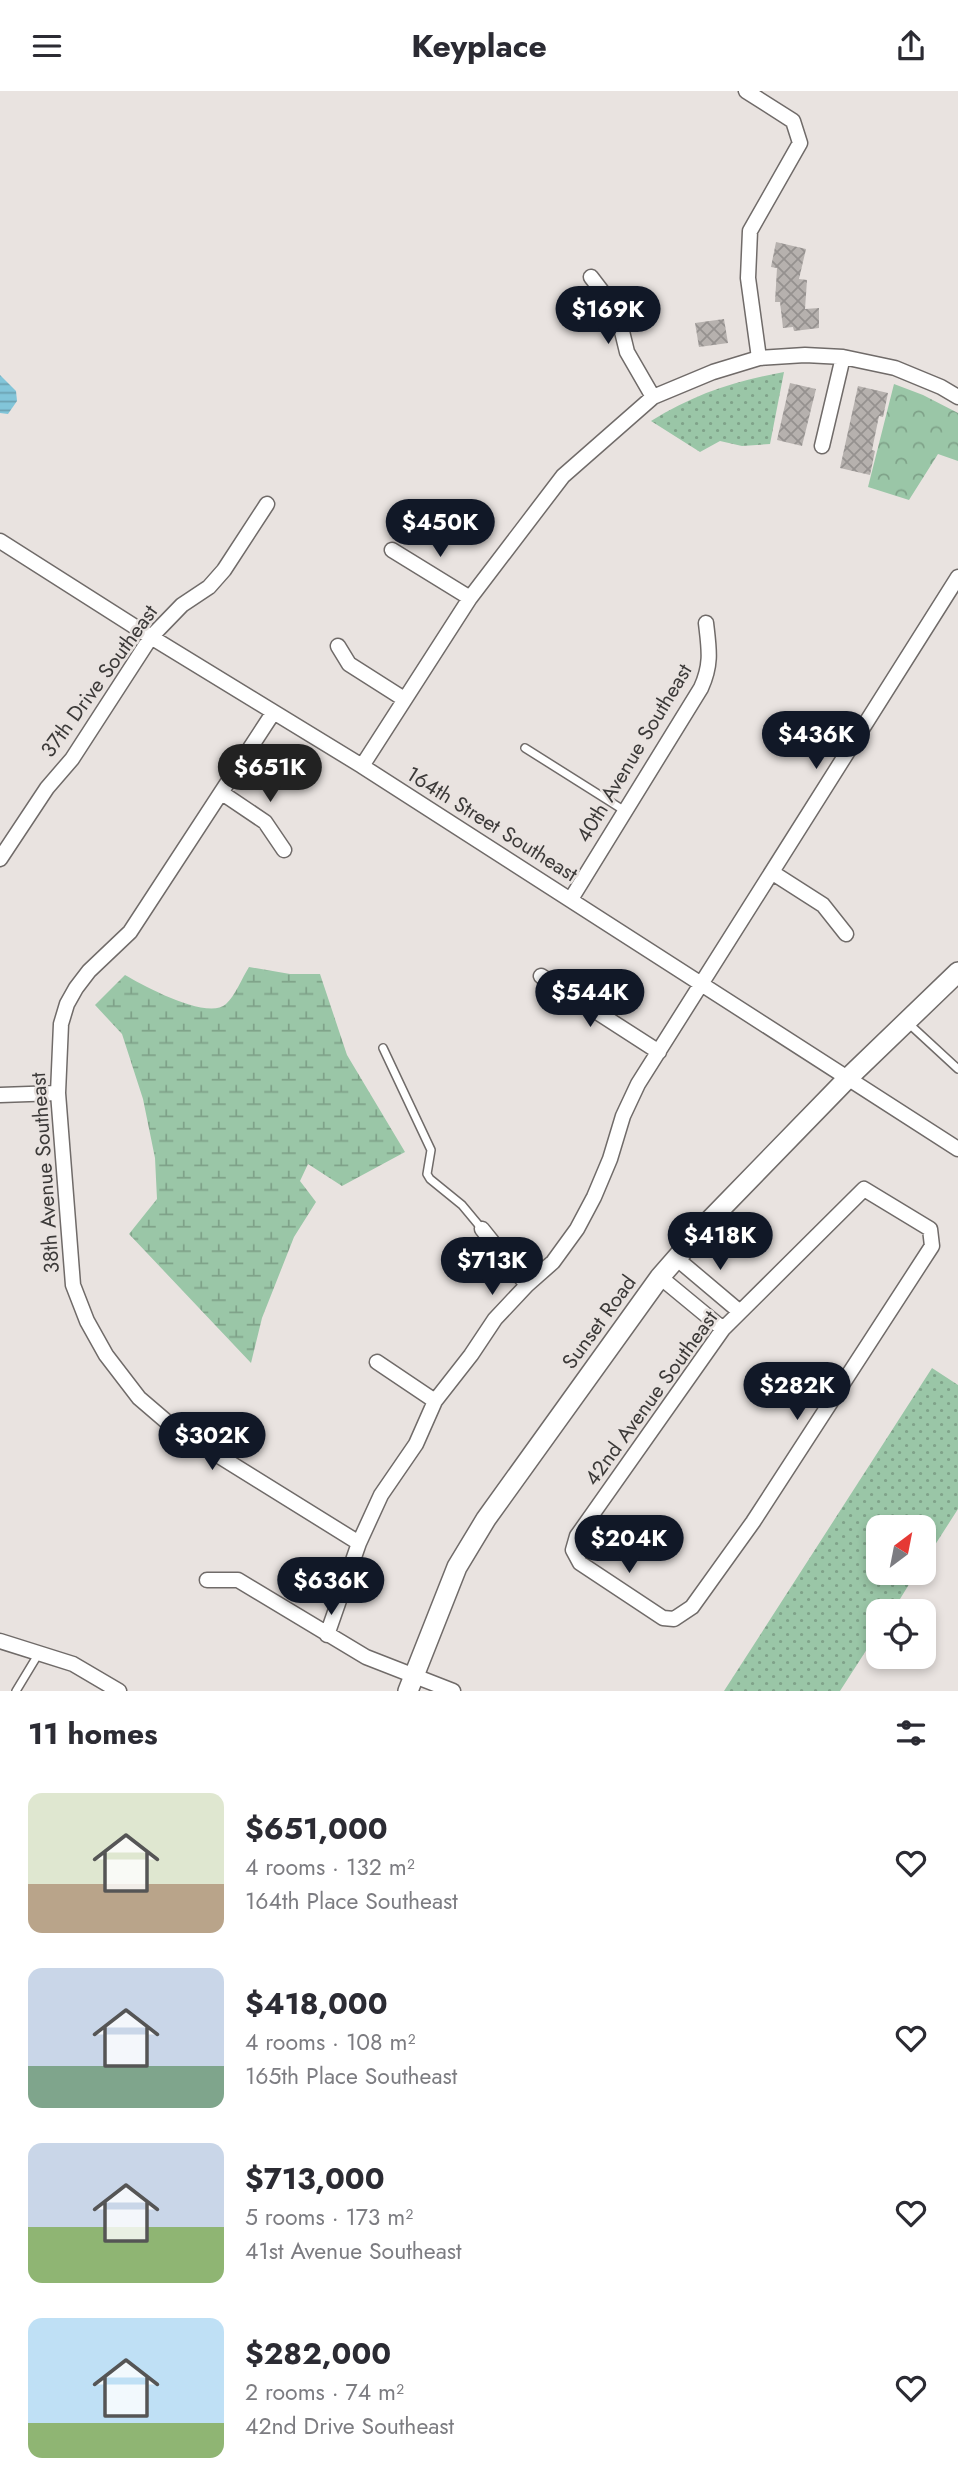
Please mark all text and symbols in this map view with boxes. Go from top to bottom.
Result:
text: Keyplace [411,23,547,69]
icon: menu [28,27,66,65]
icon: share [892,27,930,65]
pin: $169K [559,287,657,346]
text: $169K [572,292,644,326]
pin: $450K [391,499,489,559]
text: $450K [402,505,478,539]
street label: 37th Drive Southeast [33,599,165,763]
street label: 40th Avenue Southeast [569,658,699,848]
pin: $436K [767,711,865,771]
text: $436K [778,717,854,751]
pin: $651K [221,745,319,804]
text: $651K [234,750,306,784]
street label: 164th Street Southeast [400,759,584,889]
pin: $544K [541,969,639,1029]
text: $544K [551,975,629,1009]
street label: 38th Avenue Southeast [23,1071,67,1275]
pin: $418K [671,1213,769,1272]
text: $418K [684,1218,756,1252]
pin: $713K [443,1237,541,1297]
text: $713K [457,1243,527,1277]
street label: Sunset Road [555,1269,643,1375]
street label: 42nd Avenue Southeast [577,1304,725,1492]
pin: $282K [748,1363,846,1422]
text: $282K [760,1368,834,1402]
pin: $302K [163,1413,261,1472]
text: $302K [175,1418,249,1452]
pin: $204K [580,1515,678,1575]
north arrow [866,1515,936,1585]
map controls [866,1515,936,1669]
text: $204K [591,1521,667,1555]
pin: $636K [282,1557,380,1617]
text: $636K [293,1563,369,1597]
button: locate [866,1599,936,1669]
text: 11 homes [28,1712,158,1755]
icon: filters [892,1714,930,1752]
text: $651,000 [245,1807,388,1850]
icon: home [84,1821,168,1905]
icon: heart [892,1844,930,1882]
text: 4 rooms · 132 m² [245,1850,415,1884]
text: 164th Place Southeast [245,1884,458,1918]
text: $418,000 [245,1982,388,2025]
icon: home [84,1996,168,2080]
icon: heart [892,2019,930,2057]
text: 4 rooms · 108 m² [245,2025,415,2059]
text: 165th Place Southeast [245,2059,457,2093]
text: $713,000 [245,2157,385,2200]
icon: home [84,2171,168,2255]
icon: heart [892,2194,930,2232]
text: 5 rooms · 173 m² [245,2200,413,2234]
text: 41st Avenue Southeast [245,2234,462,2268]
text: $282,000 [245,2332,391,2375]
icon: home [84,2346,168,2430]
icon: heart [892,2369,930,2407]
text: 2 rooms · 74 m² [245,2375,404,2409]
text: 42nd Drive Southeast [245,2409,454,2443]

